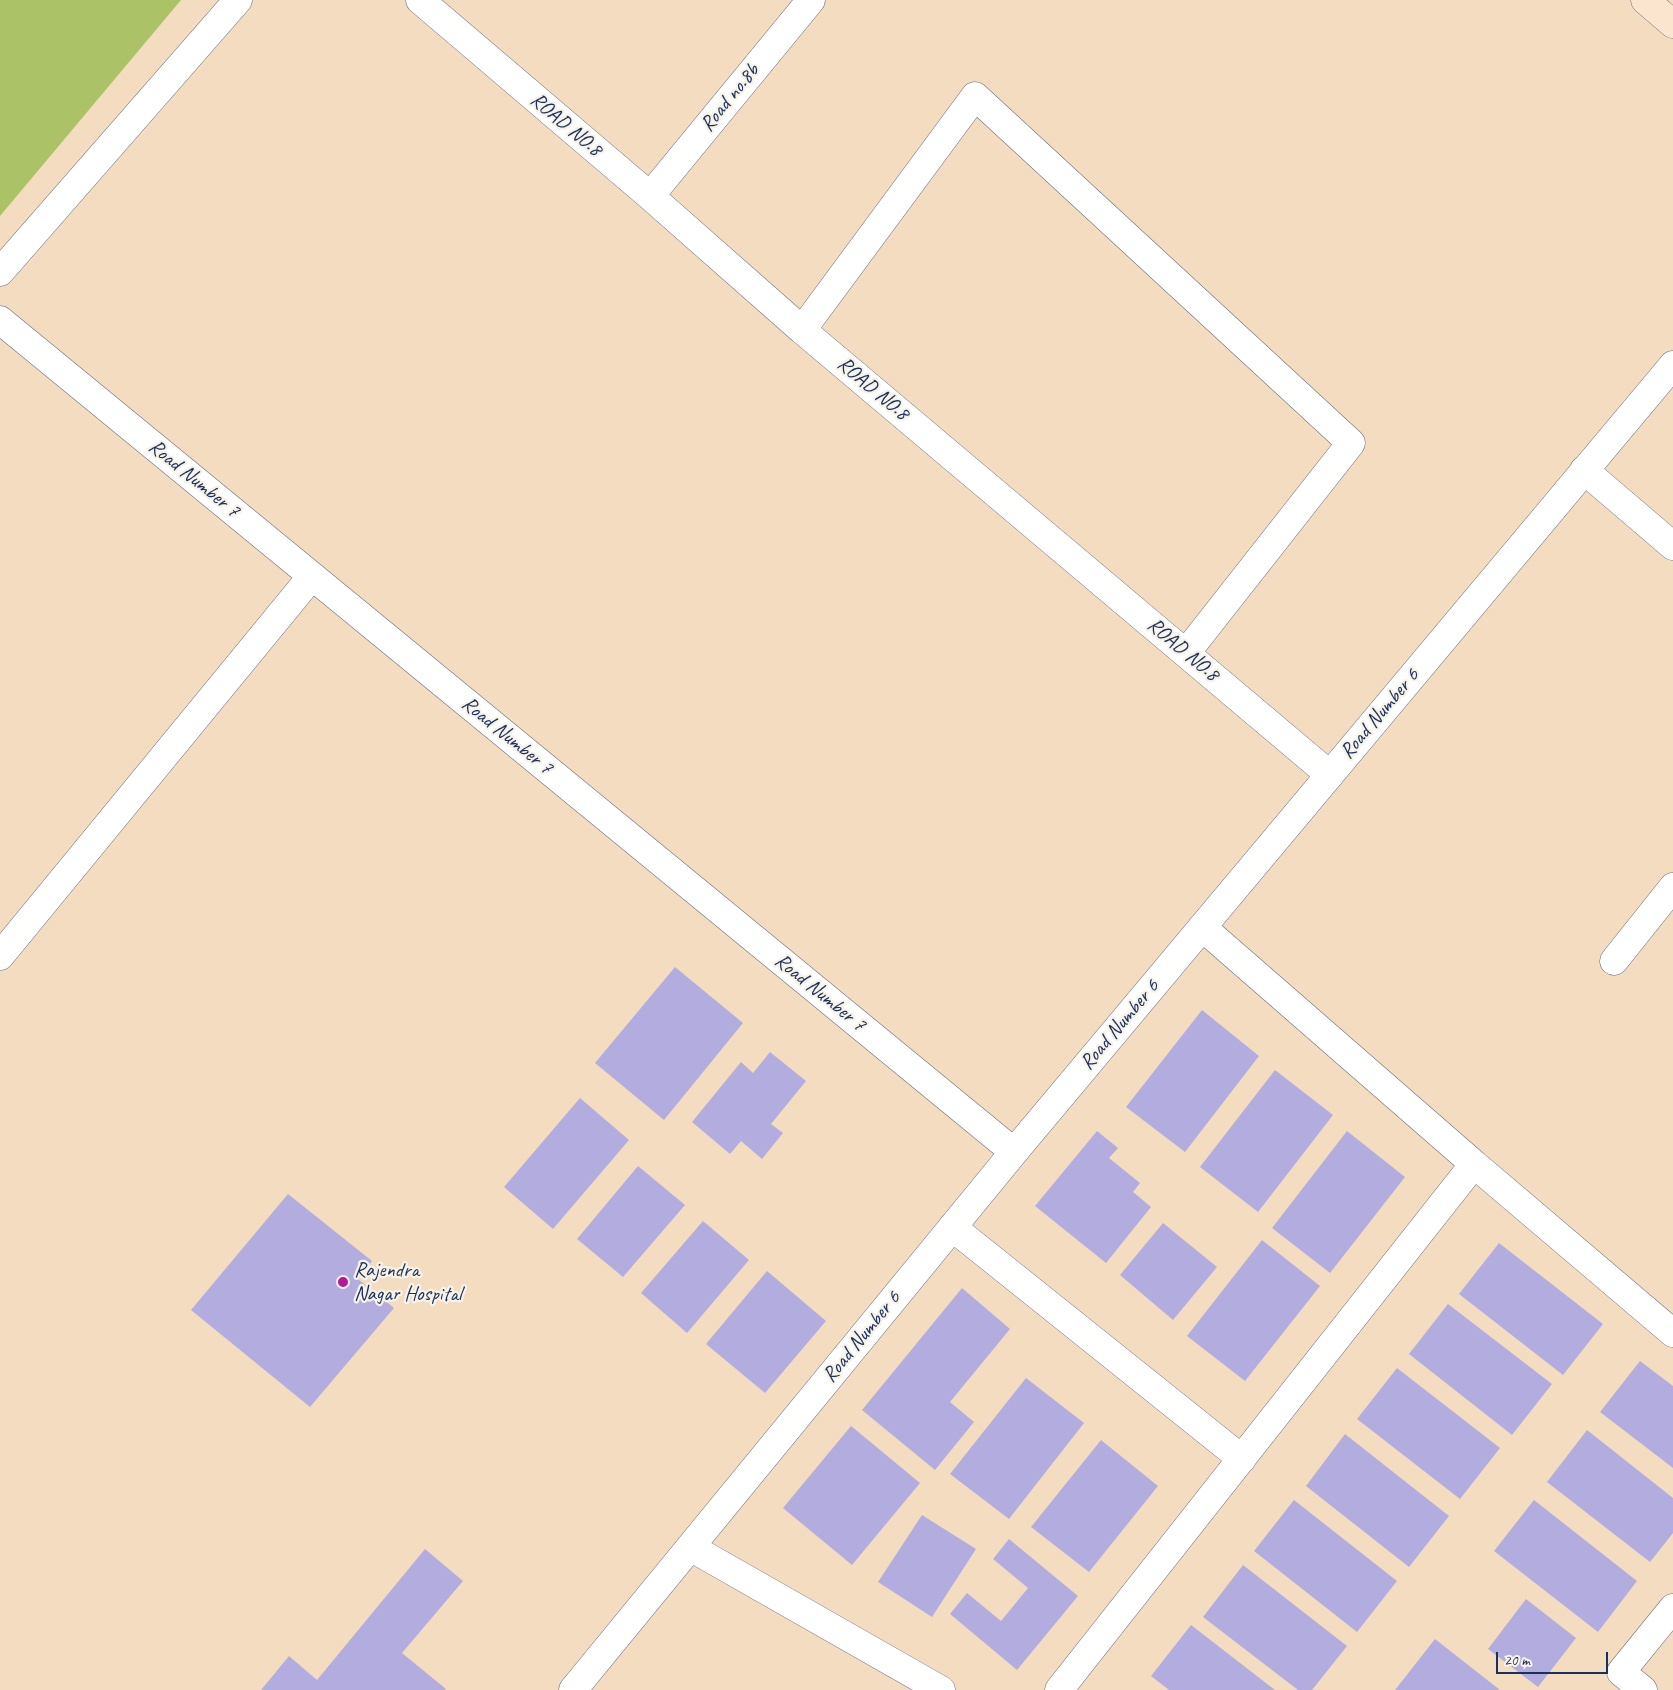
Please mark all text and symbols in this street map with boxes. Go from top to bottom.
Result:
street label: Road no.8b [695,59,765,137]
street label: ROAD NO.8 [525,88,607,162]
street label: ROAD NO.8 [832,352,914,426]
street label: Road Number 7 [143,434,245,524]
street label: ROAD NO.8 [1142,613,1224,687]
street label: Road Number 6 [1335,664,1425,764]
street label: Road Number 7 [456,691,558,781]
street label: Road Number 7 [769,948,871,1038]
street label: Road Number 6 [1075,975,1165,1075]
place label: Rajendra Nagar Hospital [354,1257,462,1307]
marker: Rajendra Nagar Hospital [336,1275,350,1289]
street label: Road Number 6 [817,1286,907,1388]
scale bar [1498,1642,1610,1674]
text: 20 m [1504,1651,1530,1670]

